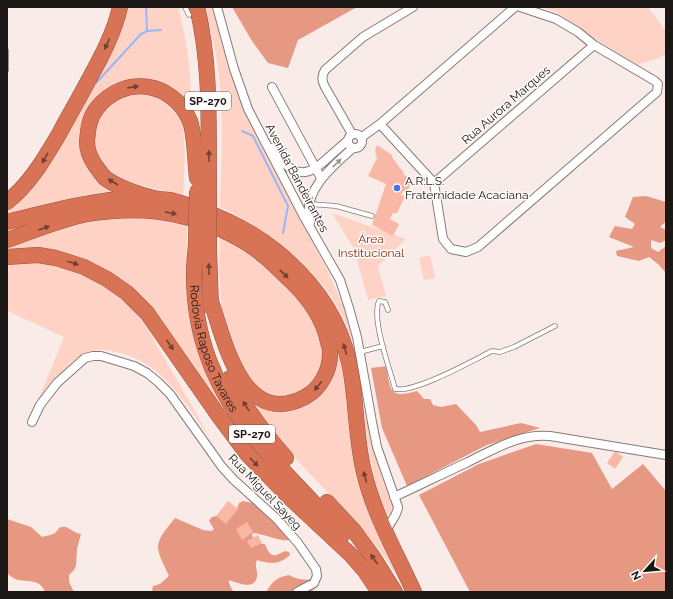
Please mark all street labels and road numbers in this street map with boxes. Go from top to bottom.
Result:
street label: Rua Aurora Marques [459,63,553,147]
road number: SP-270 [185,92,231,110]
street label: Avenida Bandeirantes [262,121,332,235]
street label: Rodovia Raposo Tavares [187,284,241,415]
road number: SP-270 [229,425,275,443]
street label: Rua Miguel Sayeg [225,451,305,533]

